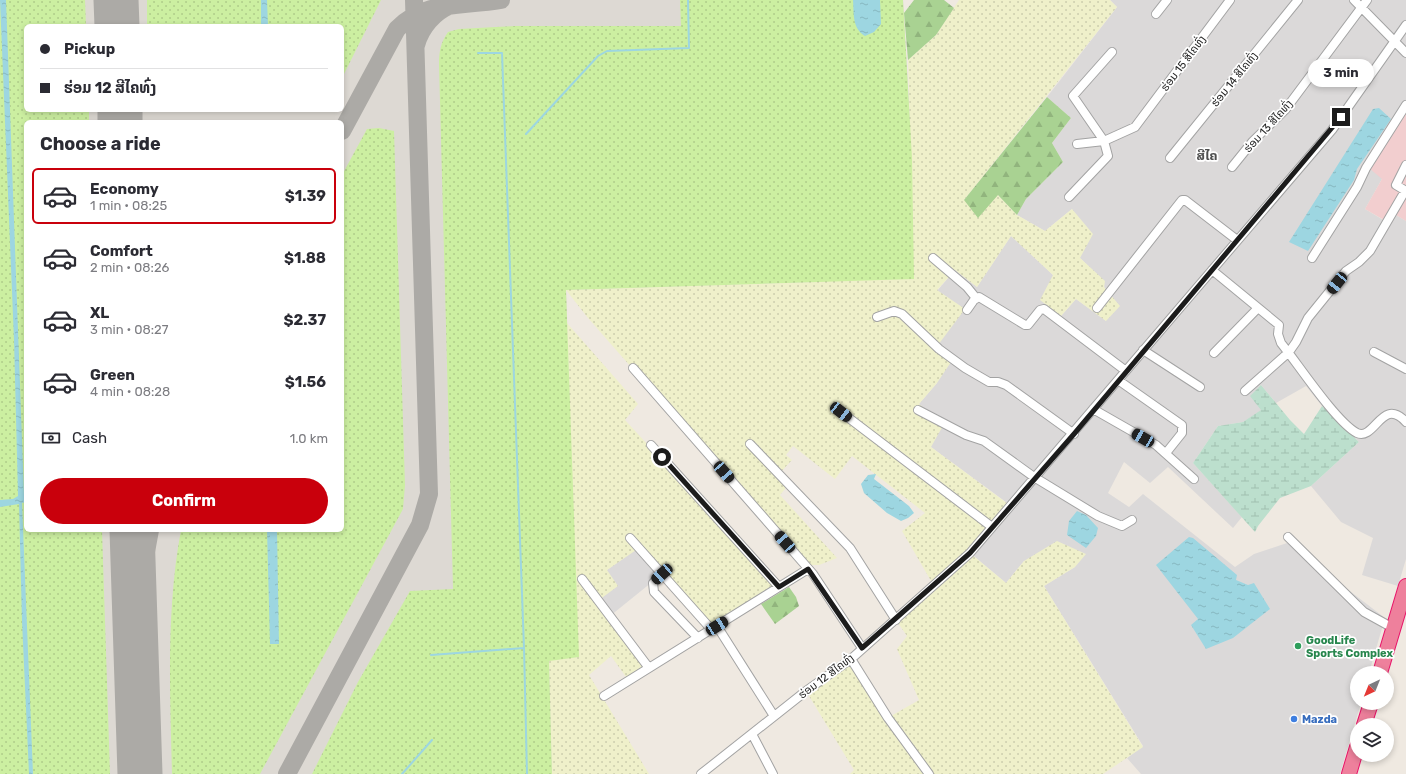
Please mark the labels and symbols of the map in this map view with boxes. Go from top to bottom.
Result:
street label: ຮ່ອມ 15 ສີໄຄທົ່ງ [1157,32,1209,94]
street label: ຮ່ອມ 14 ສີໄຄທົ່ງ [1207,49,1260,109]
callout: 3 min [1308,59,1374,87]
street label: ຮ່ອມ 13 ສີໄຄທົ່ງ [1240,96,1295,155]
route end [1332,108,1350,126]
district label: ສີໄຄ [1196,148,1218,163]
car [1325,270,1349,296]
car [828,400,854,424]
car [1130,427,1156,449]
route start [653,448,671,466]
car [712,459,736,485]
car [773,529,797,555]
car [649,562,675,586]
car [704,615,730,637]
place label: GoodLife Sports Complex [1306,634,1393,660]
marker: GoodLife Sports Complex [1293,641,1303,651]
street label: ຮ່ອມ 12 ສີໄຄທົ່ງ [795,650,857,702]
north arrow [1350,666,1394,710]
place label: Mazda [1302,713,1337,726]
marker: Mazda [1289,714,1299,724]

